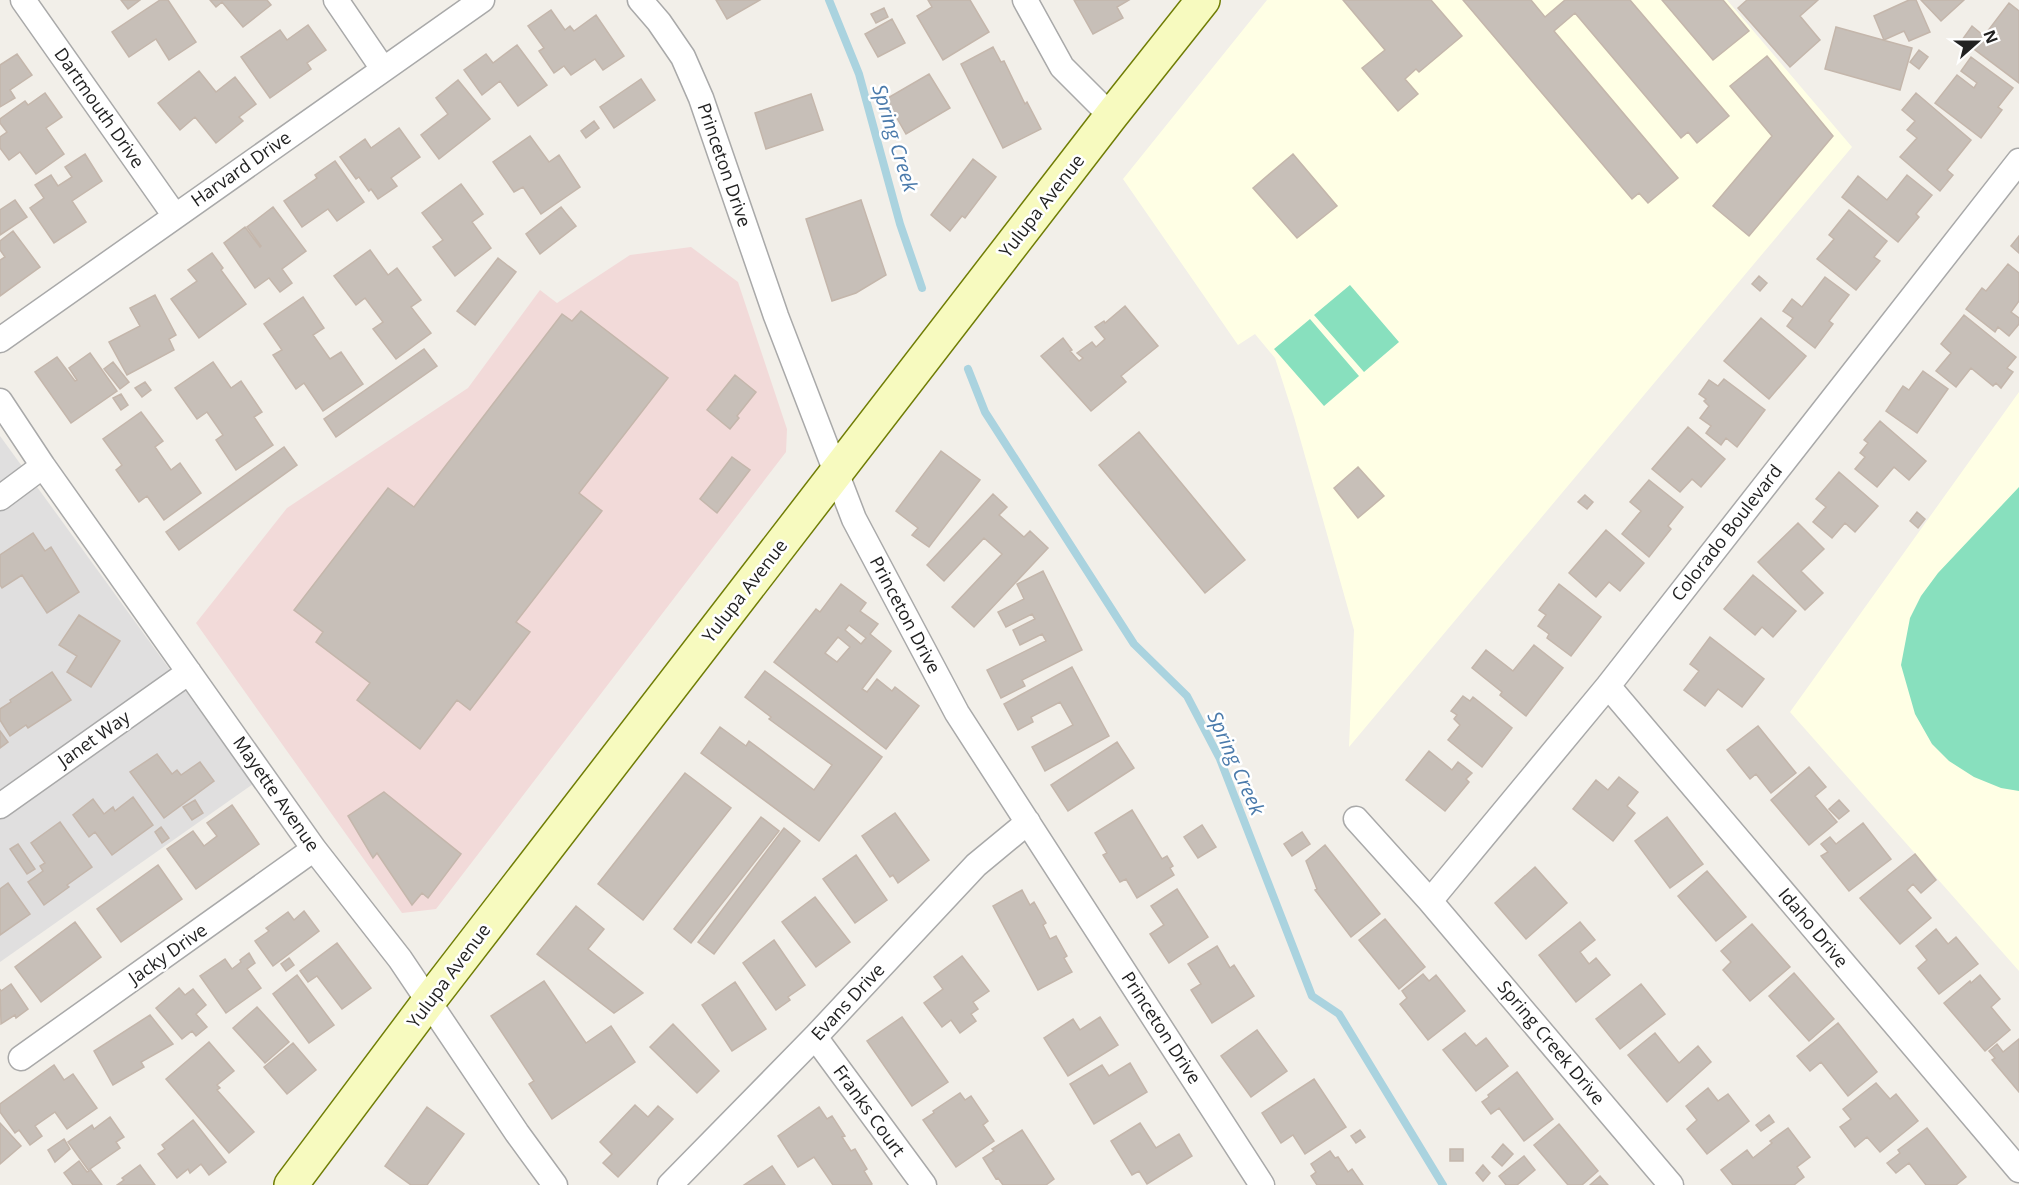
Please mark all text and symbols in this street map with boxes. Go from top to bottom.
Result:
north arrow [1947,12,2007,72]
text: N [1978,27,2004,47]
street label: Dartmouth Drive [49,43,150,172]
water label: Spring Creek [866,81,925,196]
street label: Princeton Drive [693,100,757,230]
street label: Harvard Drive [186,125,295,211]
street label: Yulupa Avenue [993,149,1089,262]
street label: Colorado Boulevard [1665,459,1787,606]
street label: Yulupa Avenue [696,534,792,647]
street label: Princeton Drive [865,552,947,677]
street label: Janet Way [51,704,135,773]
water label: Spring Creek [1202,707,1272,820]
street label: Mayette Avenue [228,731,326,856]
street label: Idaho Drive [1774,883,1854,972]
street label: Jacky Drive [122,917,211,990]
street label: Yulupa Avenue [401,918,495,1033]
street label: Evans Drive [805,958,889,1045]
street label: Princeton Drive [1117,967,1207,1088]
street label: Spring Creek Drive [1493,975,1611,1110]
street label: Franks Court [829,1060,911,1161]

